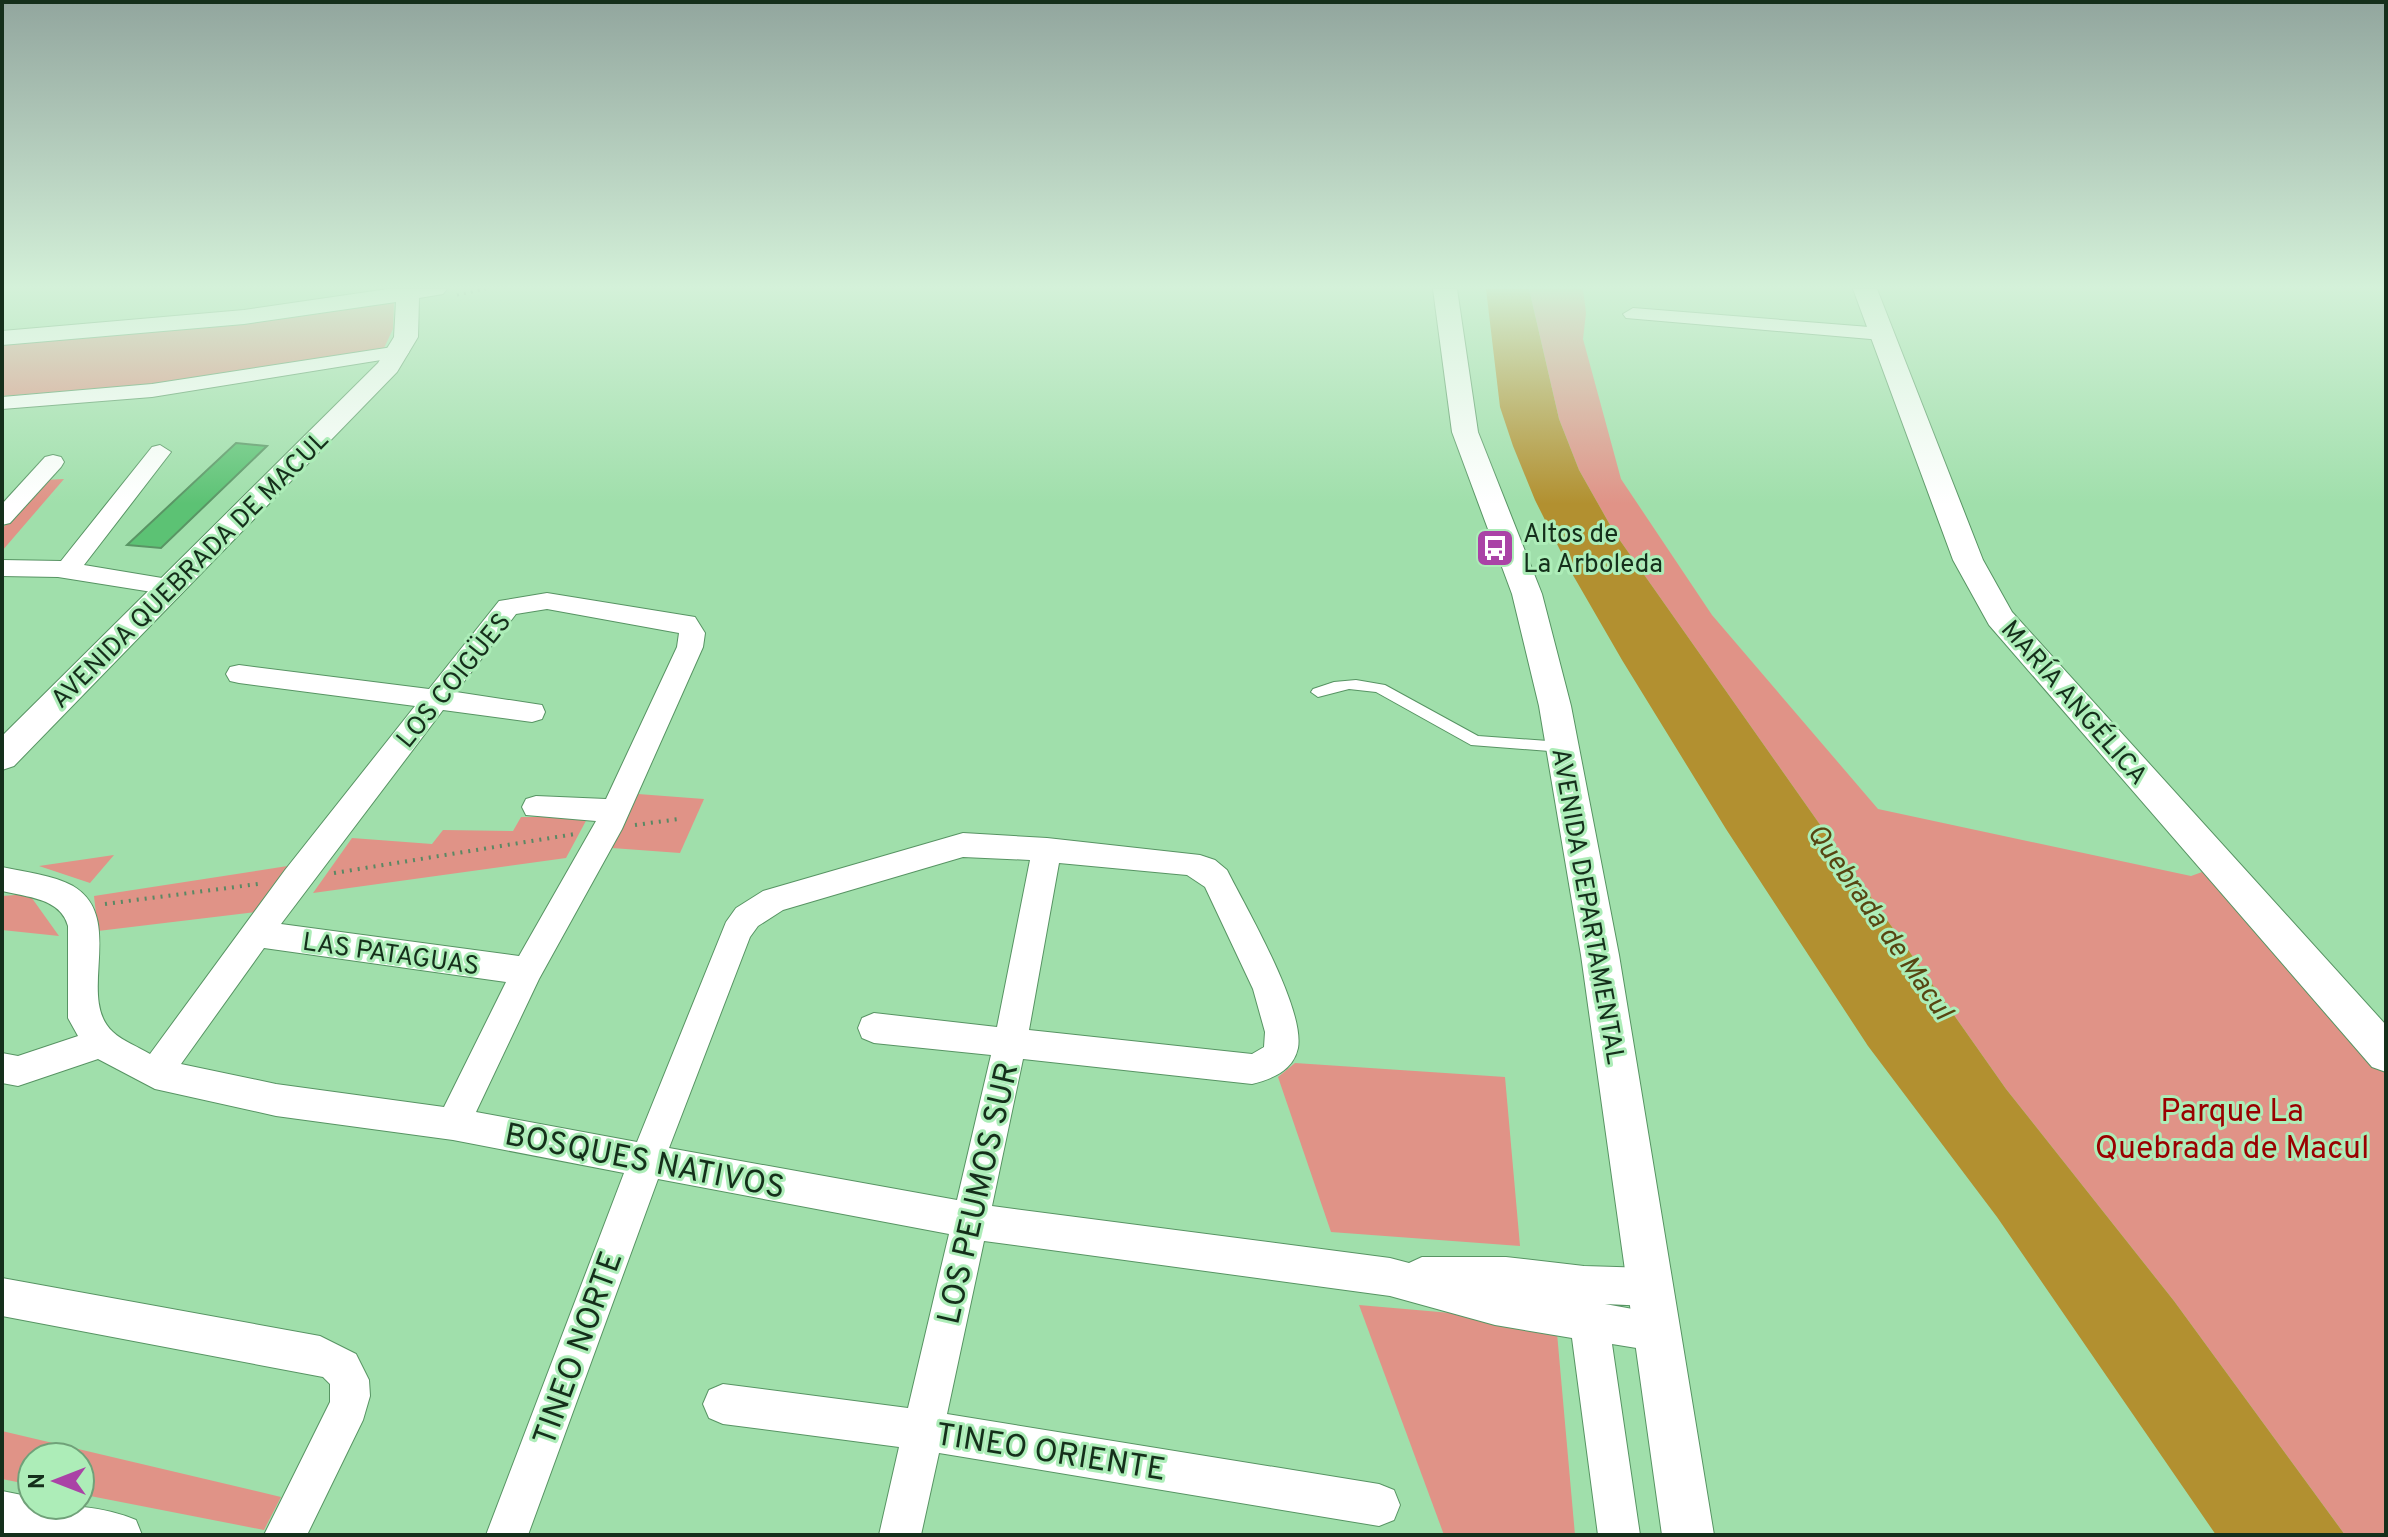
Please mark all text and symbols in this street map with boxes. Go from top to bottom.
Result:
street label: AVENIDA QUEBRADA DE MACUL [45,425,337,717]
place label: Altos de La Arboleda [1523,519,1663,582]
bus stop icon: Altos de La Arboleda [1474,527,1516,569]
street label: LOS COIGÜES [390,607,520,756]
street label: MARÍA ANGÉLICA [1992,613,2155,793]
street label: AVENIDA DEPARTAMENTAL [1542,746,1631,1067]
water label: Quebrada de Macul [1797,818,1961,1029]
street label: LAS PATAGUAS [300,927,481,984]
street label: LOS PEUMOS SUR [930,1059,1029,1328]
park label: Parque La Quebrada de Macul [2095,1093,2369,1170]
street label: BOSQUES NATIVOS [501,1116,788,1210]
street label: TINEO NORTE [526,1246,633,1452]
street label: TINEO ORIENTE [933,1416,1168,1492]
north arrow [16,1441,96,1521]
text: N [25,1473,52,1489]

